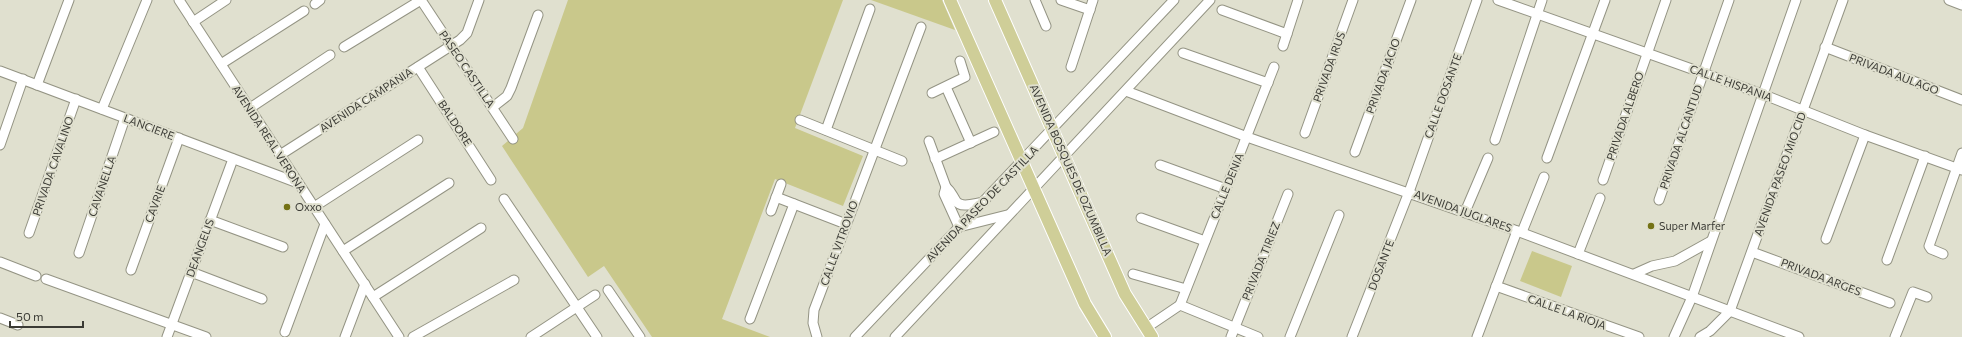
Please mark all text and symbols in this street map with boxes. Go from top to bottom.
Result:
street label: PASEO CASTILLA [437,28,498,110]
street label: PRIVADA IRUS [1310,30,1347,104]
street label: PRIVADA JACIO [1363,36,1403,116]
street label: PRIVADA AULAGO [1847,50,1941,97]
street label: CALLE DOSANTE [1421,52,1464,140]
street label: CALLE HISPANIA [1688,62,1775,104]
street label: AVENIDA CAMPANIA [317,64,415,135]
street label: PRIVADA ALBERO [1603,70,1646,162]
street label: AVENIDA REAL VERONA [230,82,309,195]
street label: AVENIDA BOSQUES DE OZUMBILLA [1028,82,1115,258]
street label: PRIVADA ALCANTUD [1657,83,1704,191]
street label: BALDORE [436,97,475,148]
street label: AVENIDA PASEO MIO CID [1751,110,1808,238]
street label: LANCIERE [122,111,176,142]
street label: PRIVADA CAVALINO [29,114,76,217]
street label: AVENIDA PASEO DE CASTILLA [923,143,1041,264]
street label: CALLE DENIA [1207,151,1246,221]
street label: CAVANELLA [85,153,118,218]
street label: CAVRIE [142,183,167,224]
street label: AVENIDA JUGLARES [1412,187,1514,235]
street label: CALLE VITROVIO [817,199,860,287]
place label: Oxxo [295,200,322,213]
marker: Oxxo [282,202,292,212]
street label: DEANGELIS [183,217,216,279]
place label: Super Marfer [1659,219,1726,232]
street label: PRIVADA TIRIEZ [1239,220,1282,302]
marker: Super Marfer [1646,221,1656,231]
street label: DOSANTE [1365,238,1396,292]
street label: PRIVADA ARGES [1779,255,1863,298]
street label: CALLE LA RIOJA [1526,291,1609,333]
scale bar [10,303,83,329]
text: 50 m [16,309,44,323]

